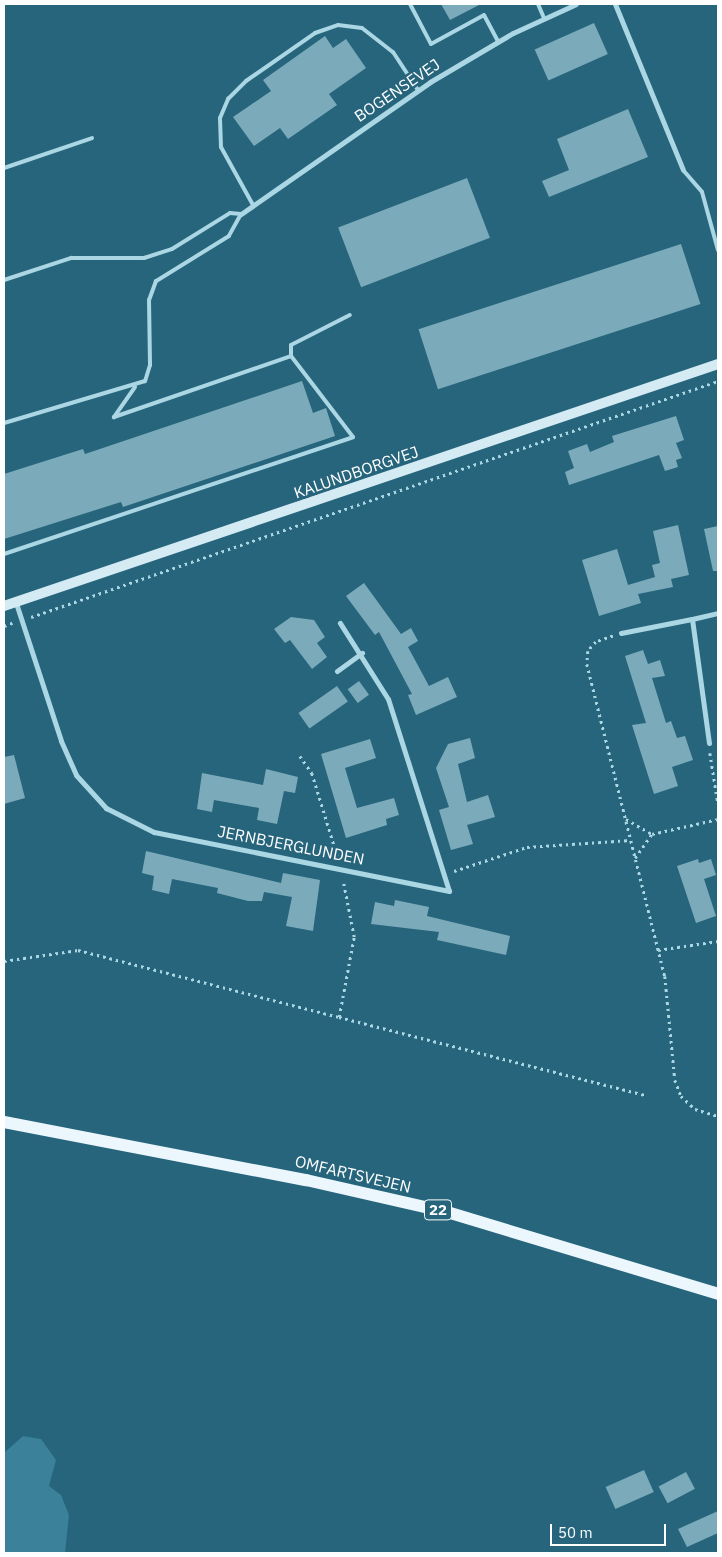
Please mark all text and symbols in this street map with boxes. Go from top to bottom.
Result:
street label: BOGENSEVEJ [351,54,443,126]
street label: KALUNDBORGVEJ [291,442,421,502]
street label: JERNBJERGLUNDEN [216,821,366,869]
street label: OMFARTSVEJEN [293,1151,413,1197]
road number: 22 [423,1198,453,1222]
scale bar [552,1514,668,1546]
text: 50 m [558,1523,593,1542]

